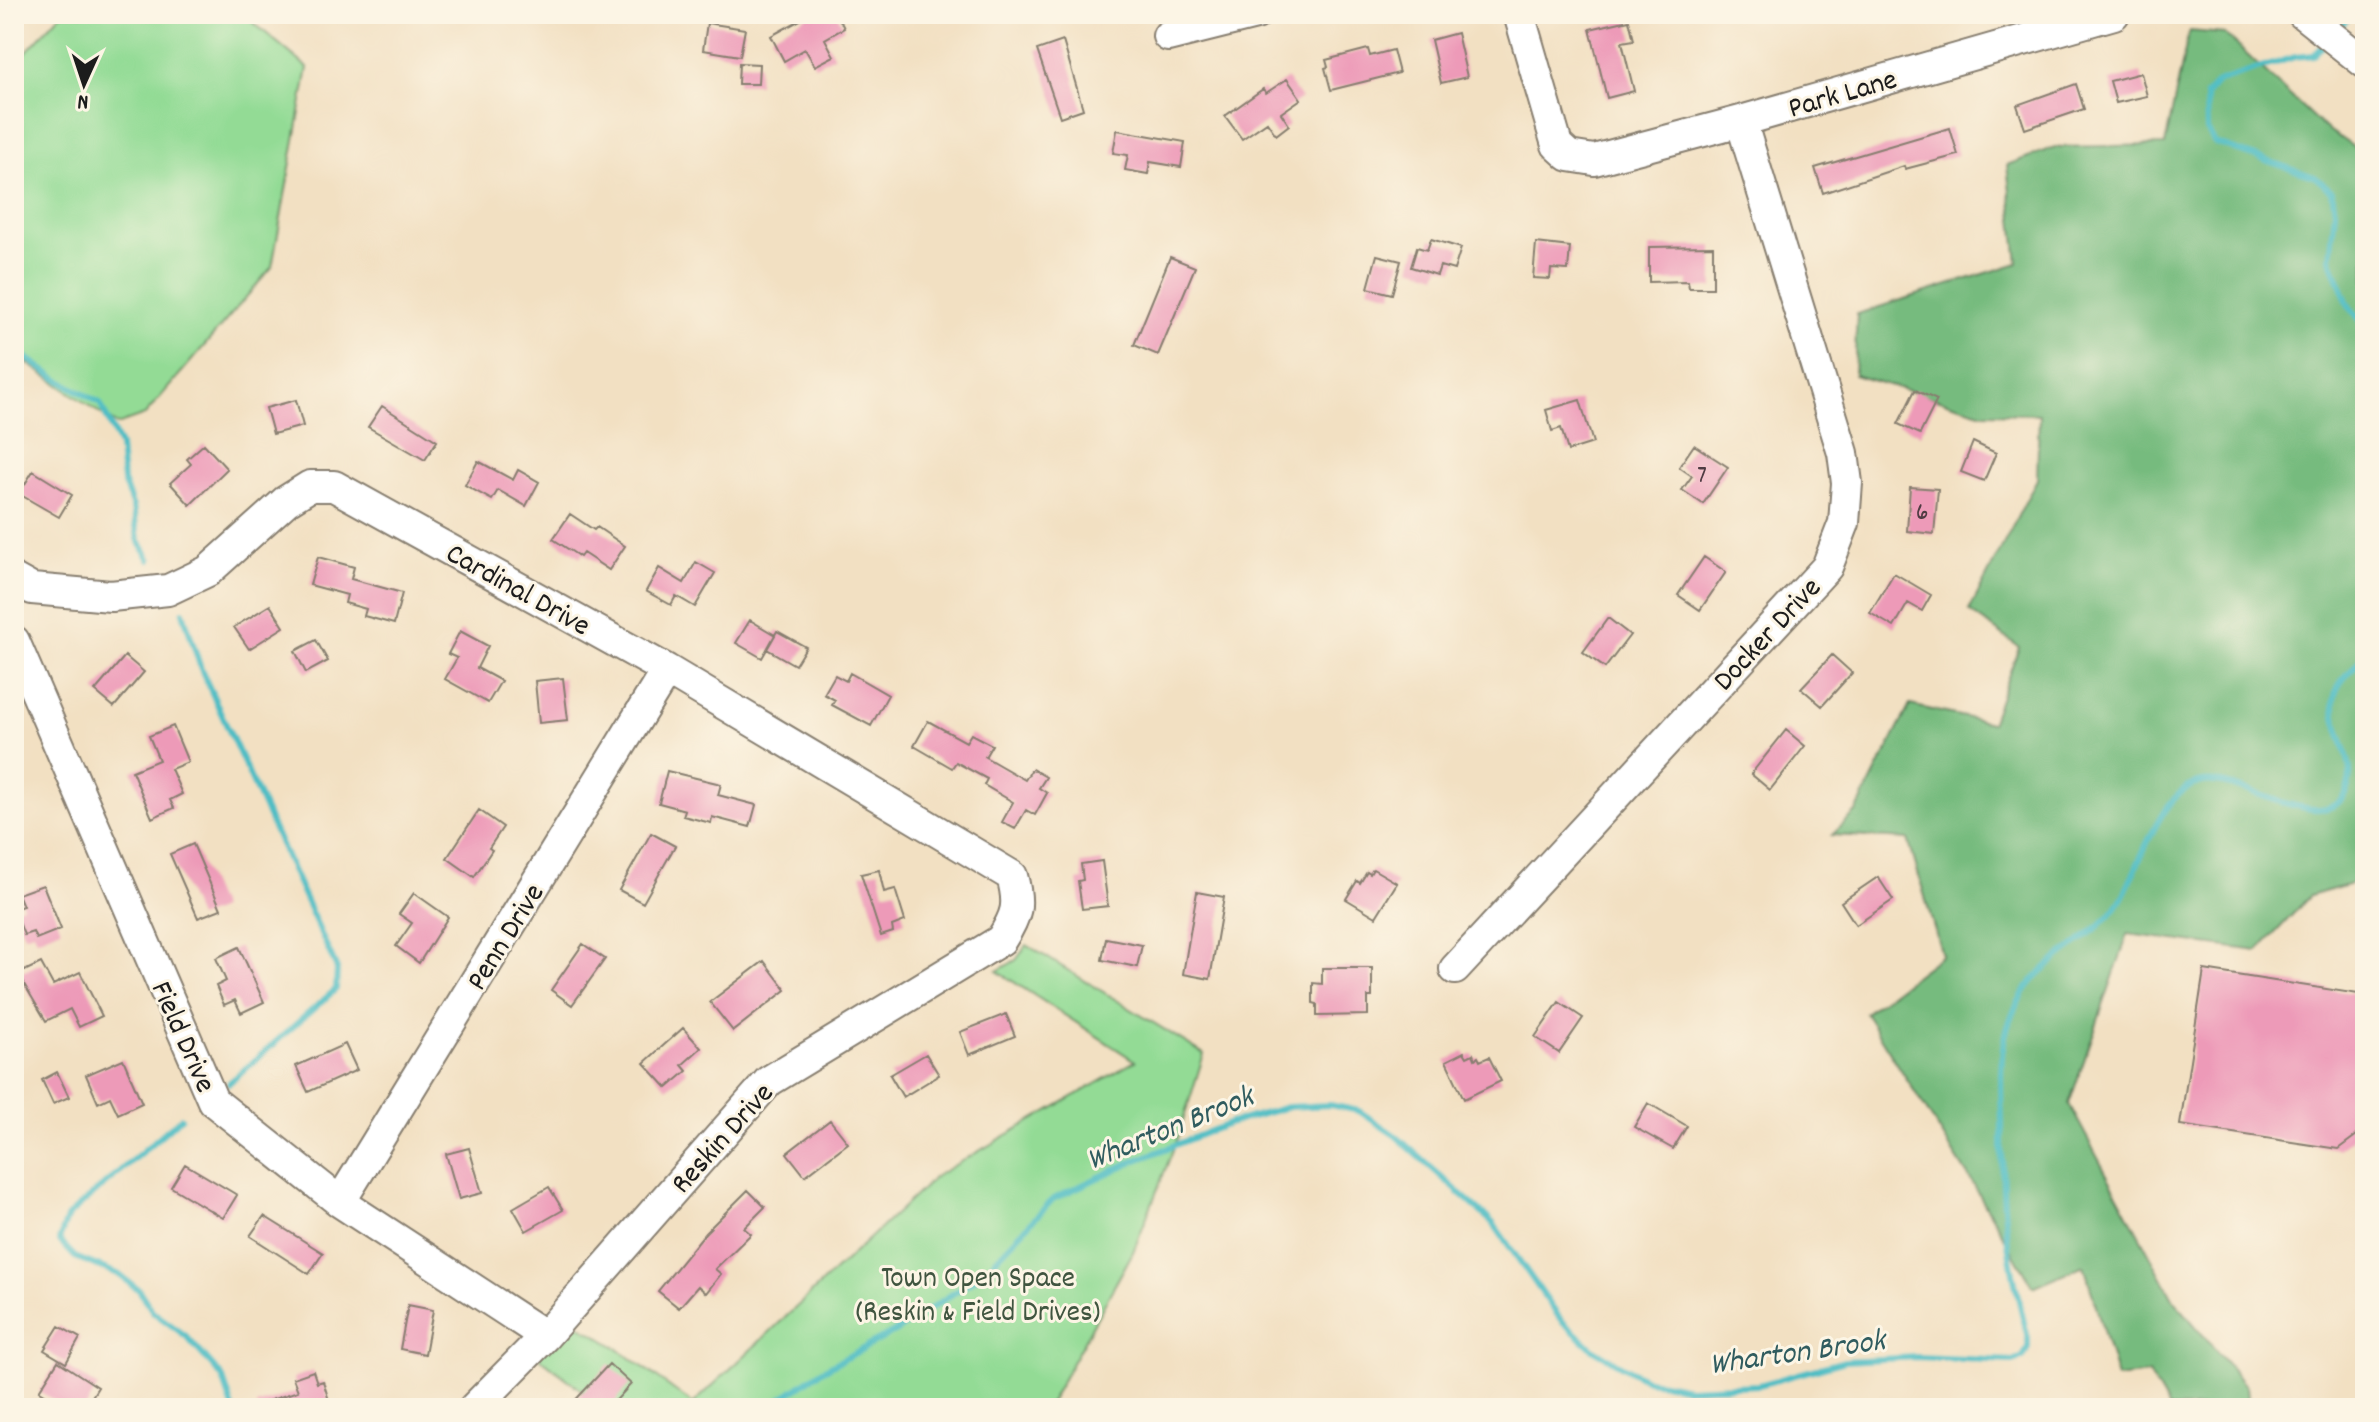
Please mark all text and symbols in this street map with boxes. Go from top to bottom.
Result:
north arrow [44,44,124,124]
street label: Park Lane [1784,60,1903,132]
text: N [77,85,89,116]
house number: 7 [1697,458,1707,495]
house number: 6 [1916,495,1928,532]
street label: Cardinal Drive [437,535,597,649]
street label: Docker Drive [1705,569,1834,703]
street label: Penn Drive [458,876,558,1000]
street label: Field Drive [137,975,225,1100]
street label: Reskin Drive [663,1075,786,1205]
water label: Wharton Brook [1080,1075,1264,1185]
park label: Town Open Space (Reskin & Field Drives) [856,1259,1100,1336]
water label: Wharton Brook [1707,1319,1891,1390]

